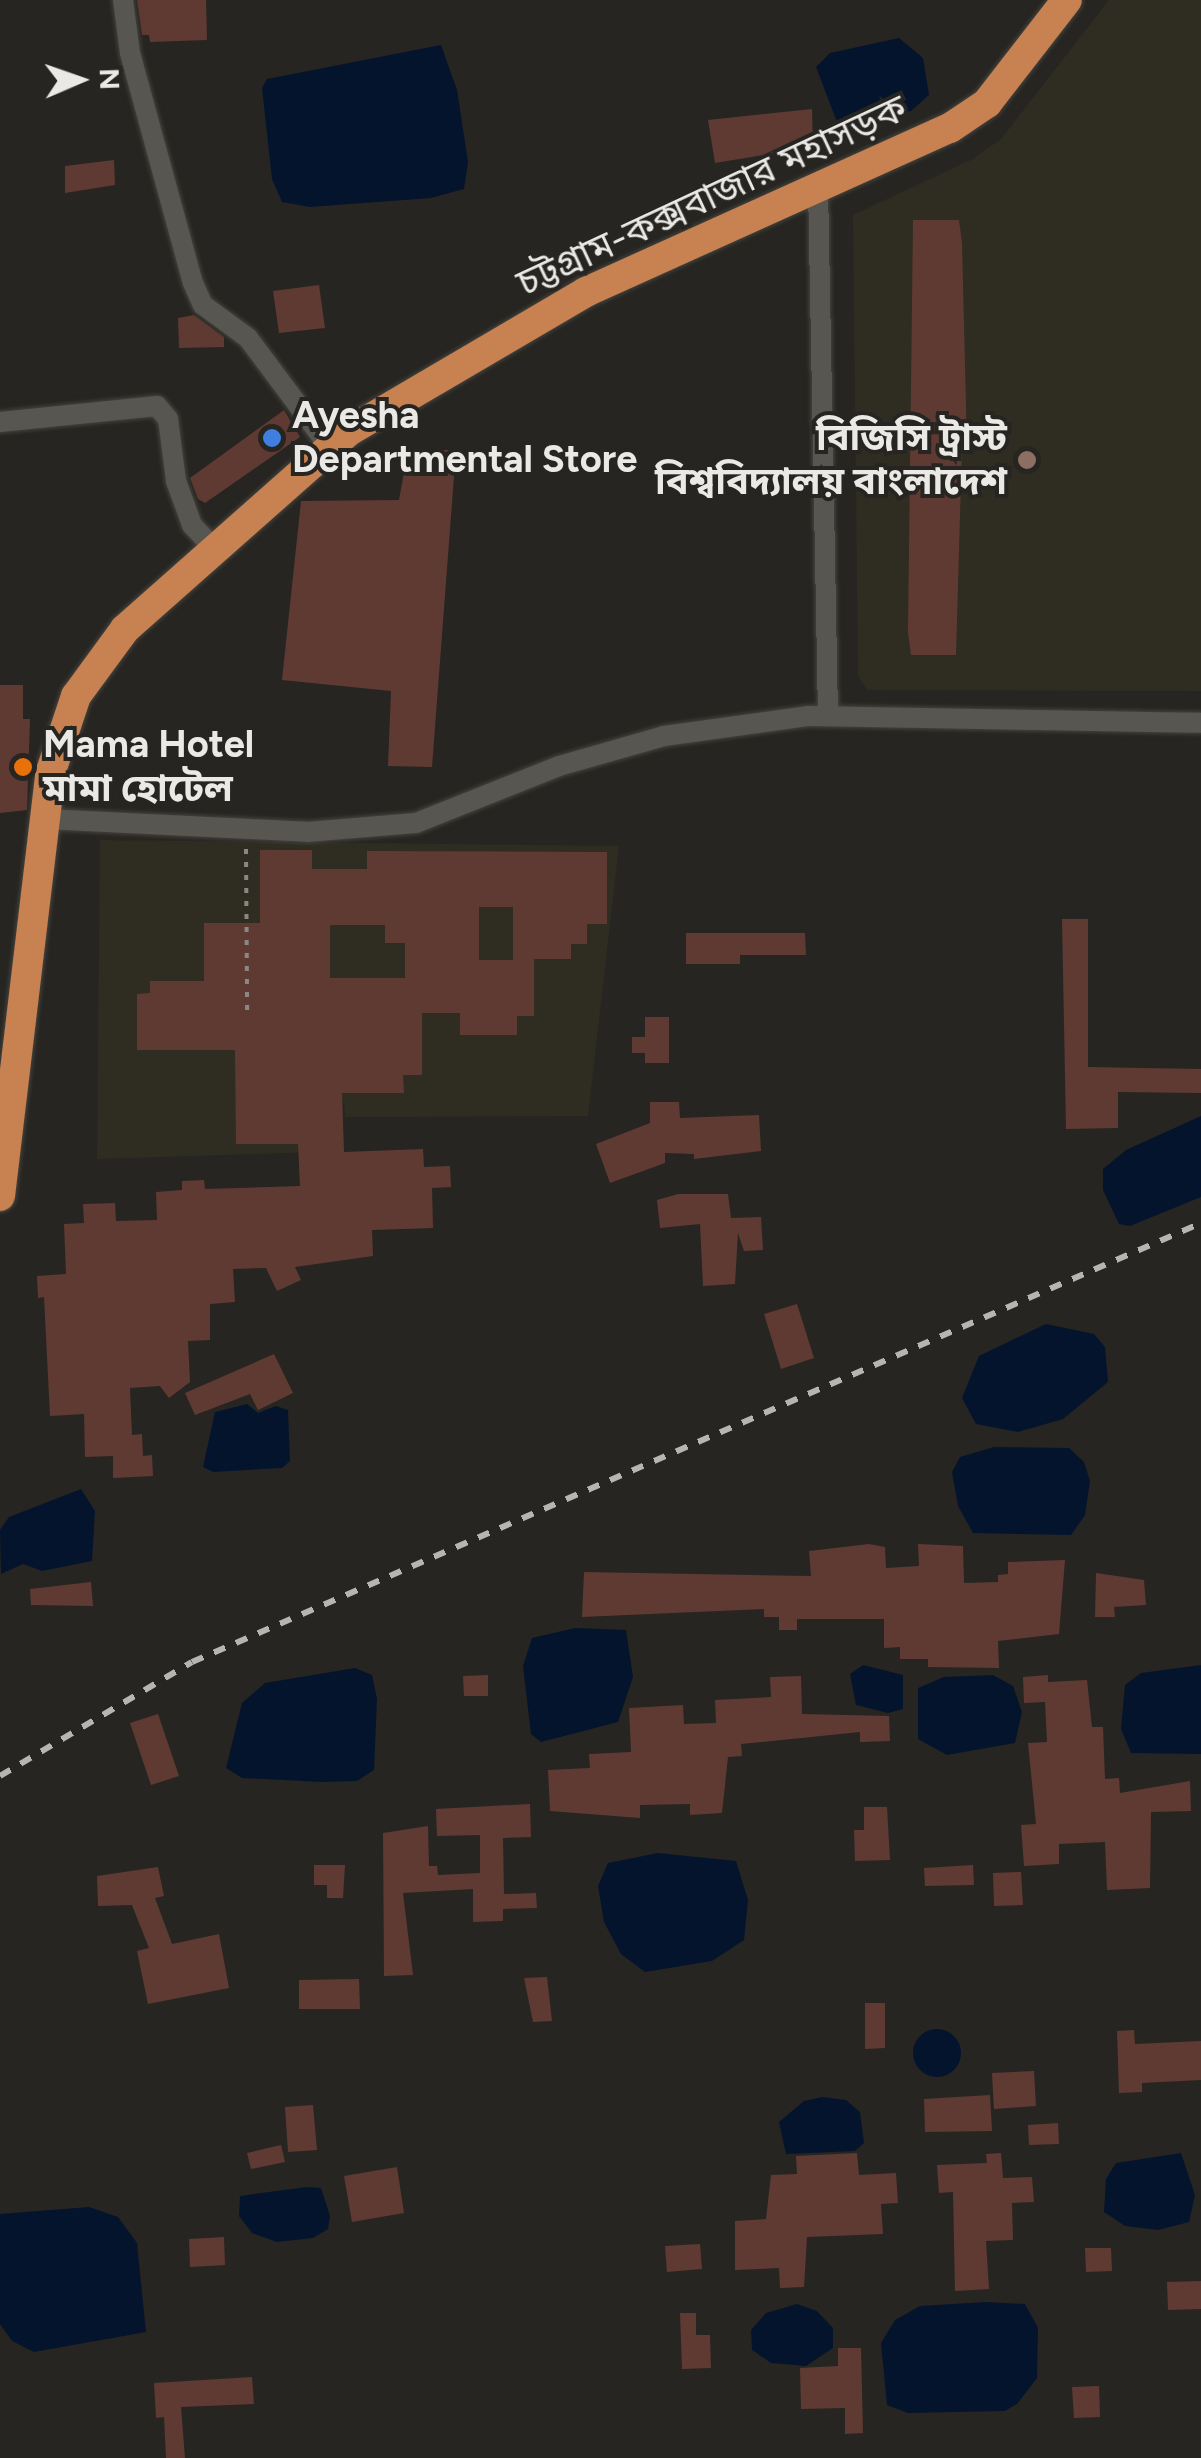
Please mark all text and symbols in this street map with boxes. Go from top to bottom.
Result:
north arrow [30,30,130,130]
text: N [93,68,127,90]
street label: চট্টগ্রাম-কক্সবাজার মহাসড়ক [510,86,914,306]
place label: Ayesha Departmental Store [292,393,637,482]
place label: বিজিসি ট্রাস্ট বিশ্ববিদ্যালয় বাংলাদেশ [655,415,1007,504]
marker: Ayesha Departmental Store [261,427,283,449]
marker: বিজিসি ট্রাস্ট বিশ্ববিদ্যালয় বাংলাদেশ [1016,449,1038,471]
place label: Mama Hotel মামা হোটেল [43,722,254,812]
marker: Mama Hotel মামা হোটেল [12,756,34,778]

